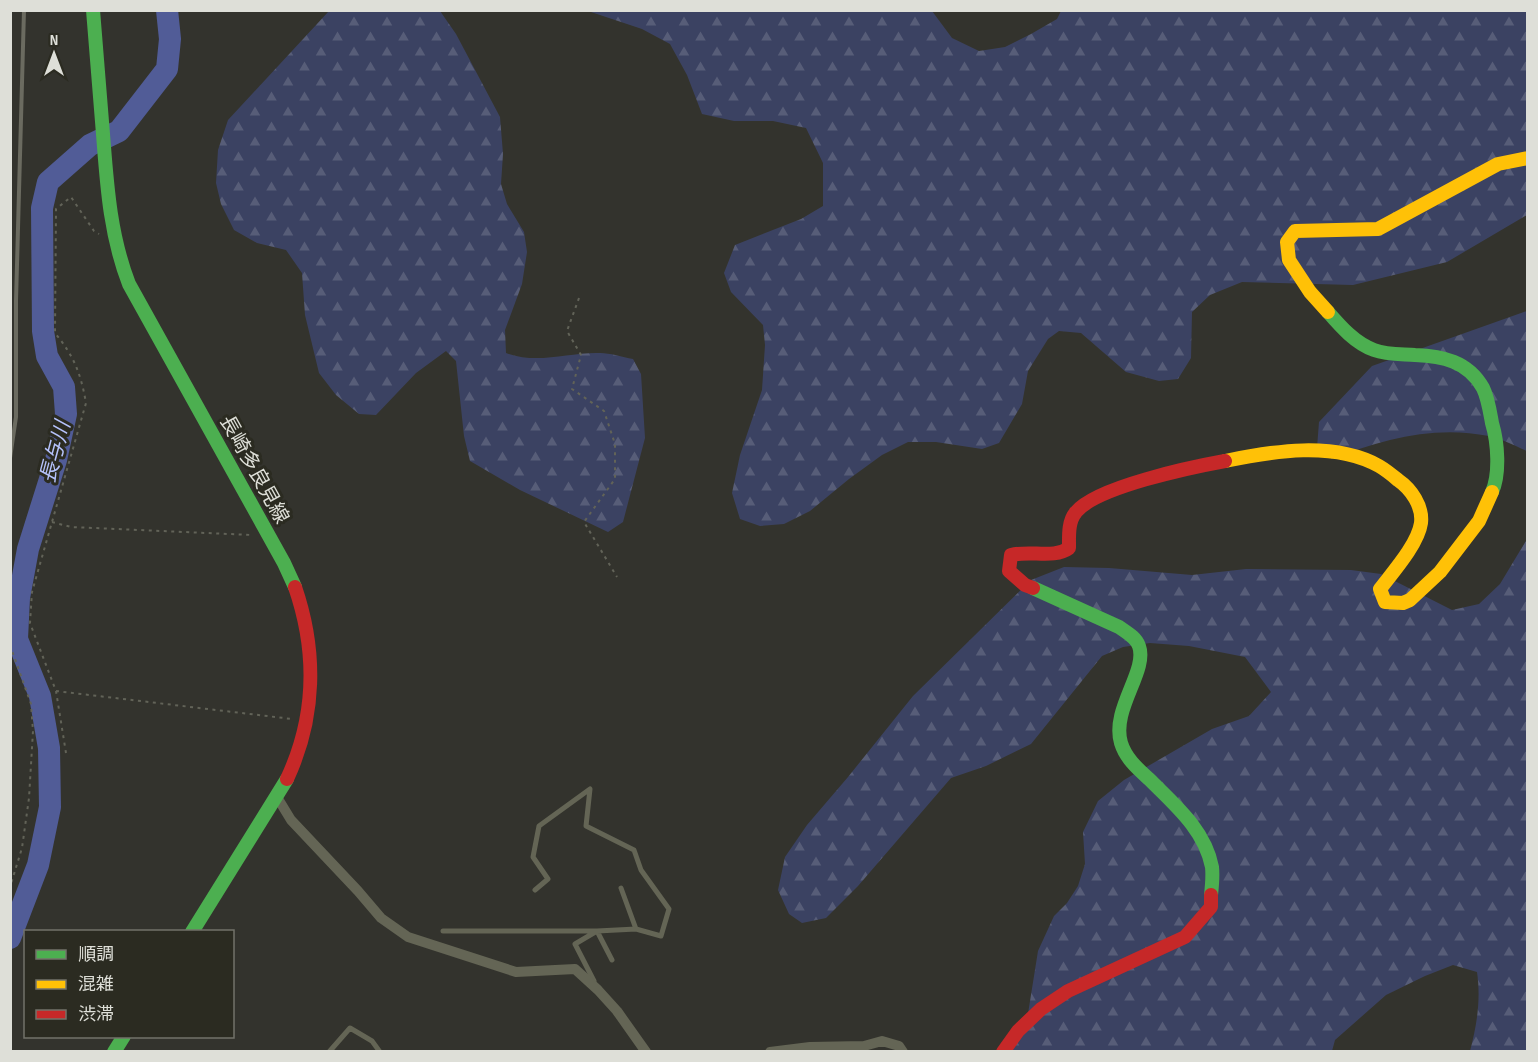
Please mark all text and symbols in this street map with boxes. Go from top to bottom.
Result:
north arrow [24,24,84,84]
text: N [50,31,58,50]
street label: 長崎多良見線 [215,411,294,528]
water label: 長与川 [35,417,76,486]
legend [24,930,234,1038]
text: 順調 [78,944,114,965]
text: 混雑 [78,974,114,995]
text: 渋滞 [78,1004,114,1025]

